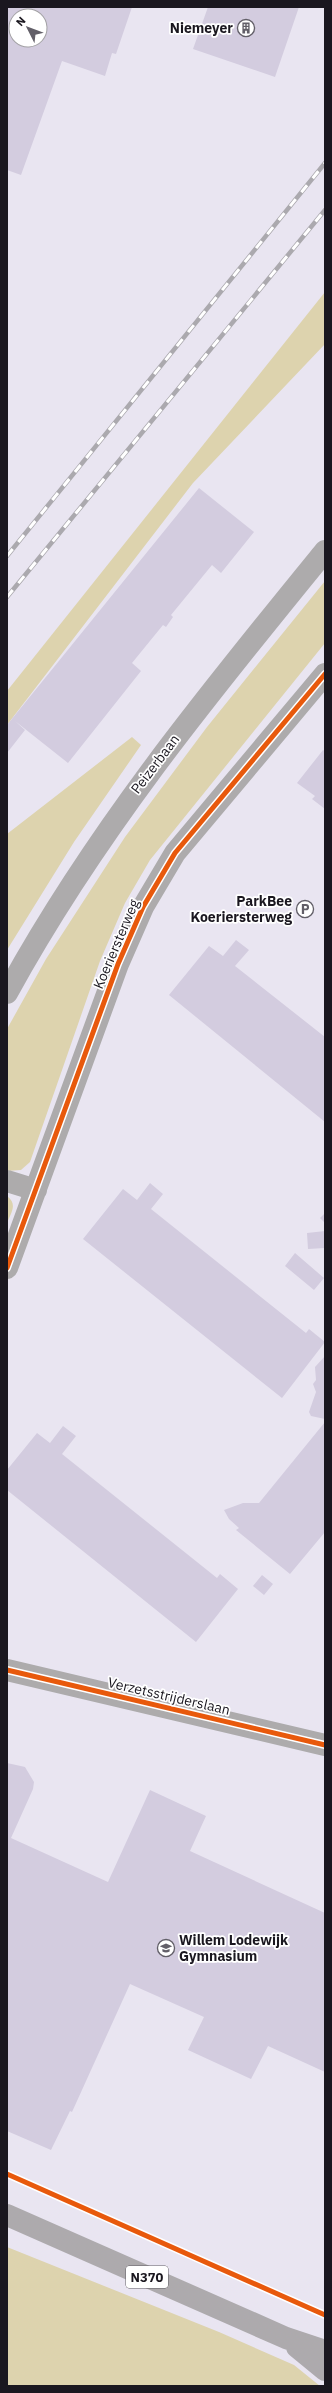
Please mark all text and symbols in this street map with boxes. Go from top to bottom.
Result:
north arrow [8,8,48,48]
text: N [13,14,28,29]
building icon: Niemeyer [236,18,256,38]
place label: Niemeyer [170,19,233,37]
street label: Peizerbaan [127,731,183,797]
place label: ParkBee Koeriersterweg [191,892,292,926]
street label: Koeriersterweg [89,896,143,992]
parking icon: ParkBee Koeriersterweg [295,899,315,919]
street label: Verzetsstrijderslaan [106,1673,232,1719]
place label: Willem Lodewijk Gymnasium [179,1931,289,1965]
school or university icon: Willem Lodewijk Gymnasium [156,1938,176,1958]
road number: N370 [126,2266,168,2288]

